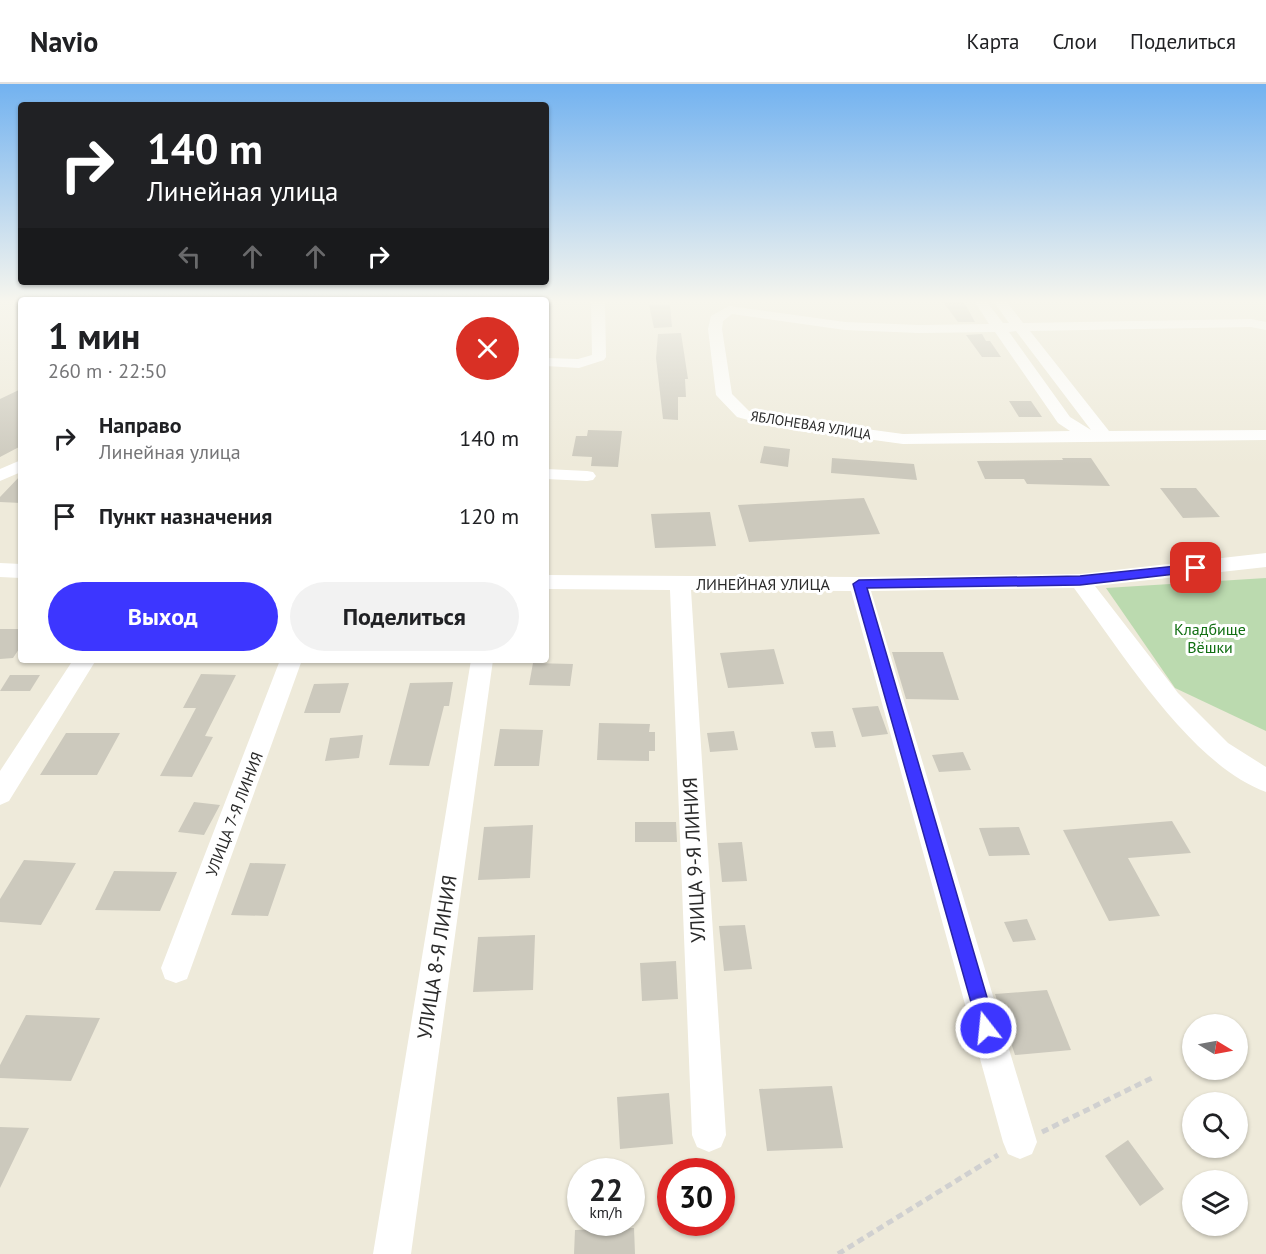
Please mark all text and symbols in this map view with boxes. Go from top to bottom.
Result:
text: Navio [30,23,98,60]
text: Карта [966,28,1019,55]
text: Слои [1052,28,1097,55]
text: Поделиться [1130,28,1236,55]
text: 140 m [147,121,263,176]
icon: right [48,126,126,204]
text: Линейная улица [147,174,338,208]
icon: left [173,240,206,273]
icon: ahead [236,240,269,273]
icon: ahead [299,240,332,273]
icon: right [362,240,395,273]
text: 1 мин [48,312,140,359]
button: close [456,317,519,380]
text: 260 m · 22:50 [48,358,166,384]
street label: ЯБЛОНЕВАЯ УЛИЦА [749,407,873,444]
text: Направо [99,411,182,439]
icon: right [48,422,81,455]
text: 140 m [459,424,519,452]
text: Линейная улица [99,439,241,465]
icon: arrive [48,500,81,533]
text: Пункт назначения [99,502,272,530]
text: 120 m [459,502,519,530]
pin [1170,542,1221,593]
icon: arrive [1179,551,1212,584]
street label: ЛИНЕЙНАЯ УЛИЦА [695,574,831,594]
button: Выход [48,582,278,651]
button: Поделиться [290,582,519,651]
park label: Кладбище Вёшки [1174,619,1246,657]
street label: УЛИЦА 7-Я ЛИНИЯ [201,749,267,879]
street label: УЛИЦА 9-Я ЛИНИЯ [677,777,711,943]
street label: УЛИЦА 8-Я ЛИНИЯ [411,873,463,1041]
position arrow [954,996,1018,1060]
north arrow [1182,1014,1248,1080]
map controls [1182,1014,1248,1236]
button: search [1182,1092,1248,1158]
speed limit sign: 30 [657,1158,735,1236]
text: 22 [589,1170,623,1209]
button: layers [1182,1170,1248,1236]
text: km/h [590,1203,622,1222]

